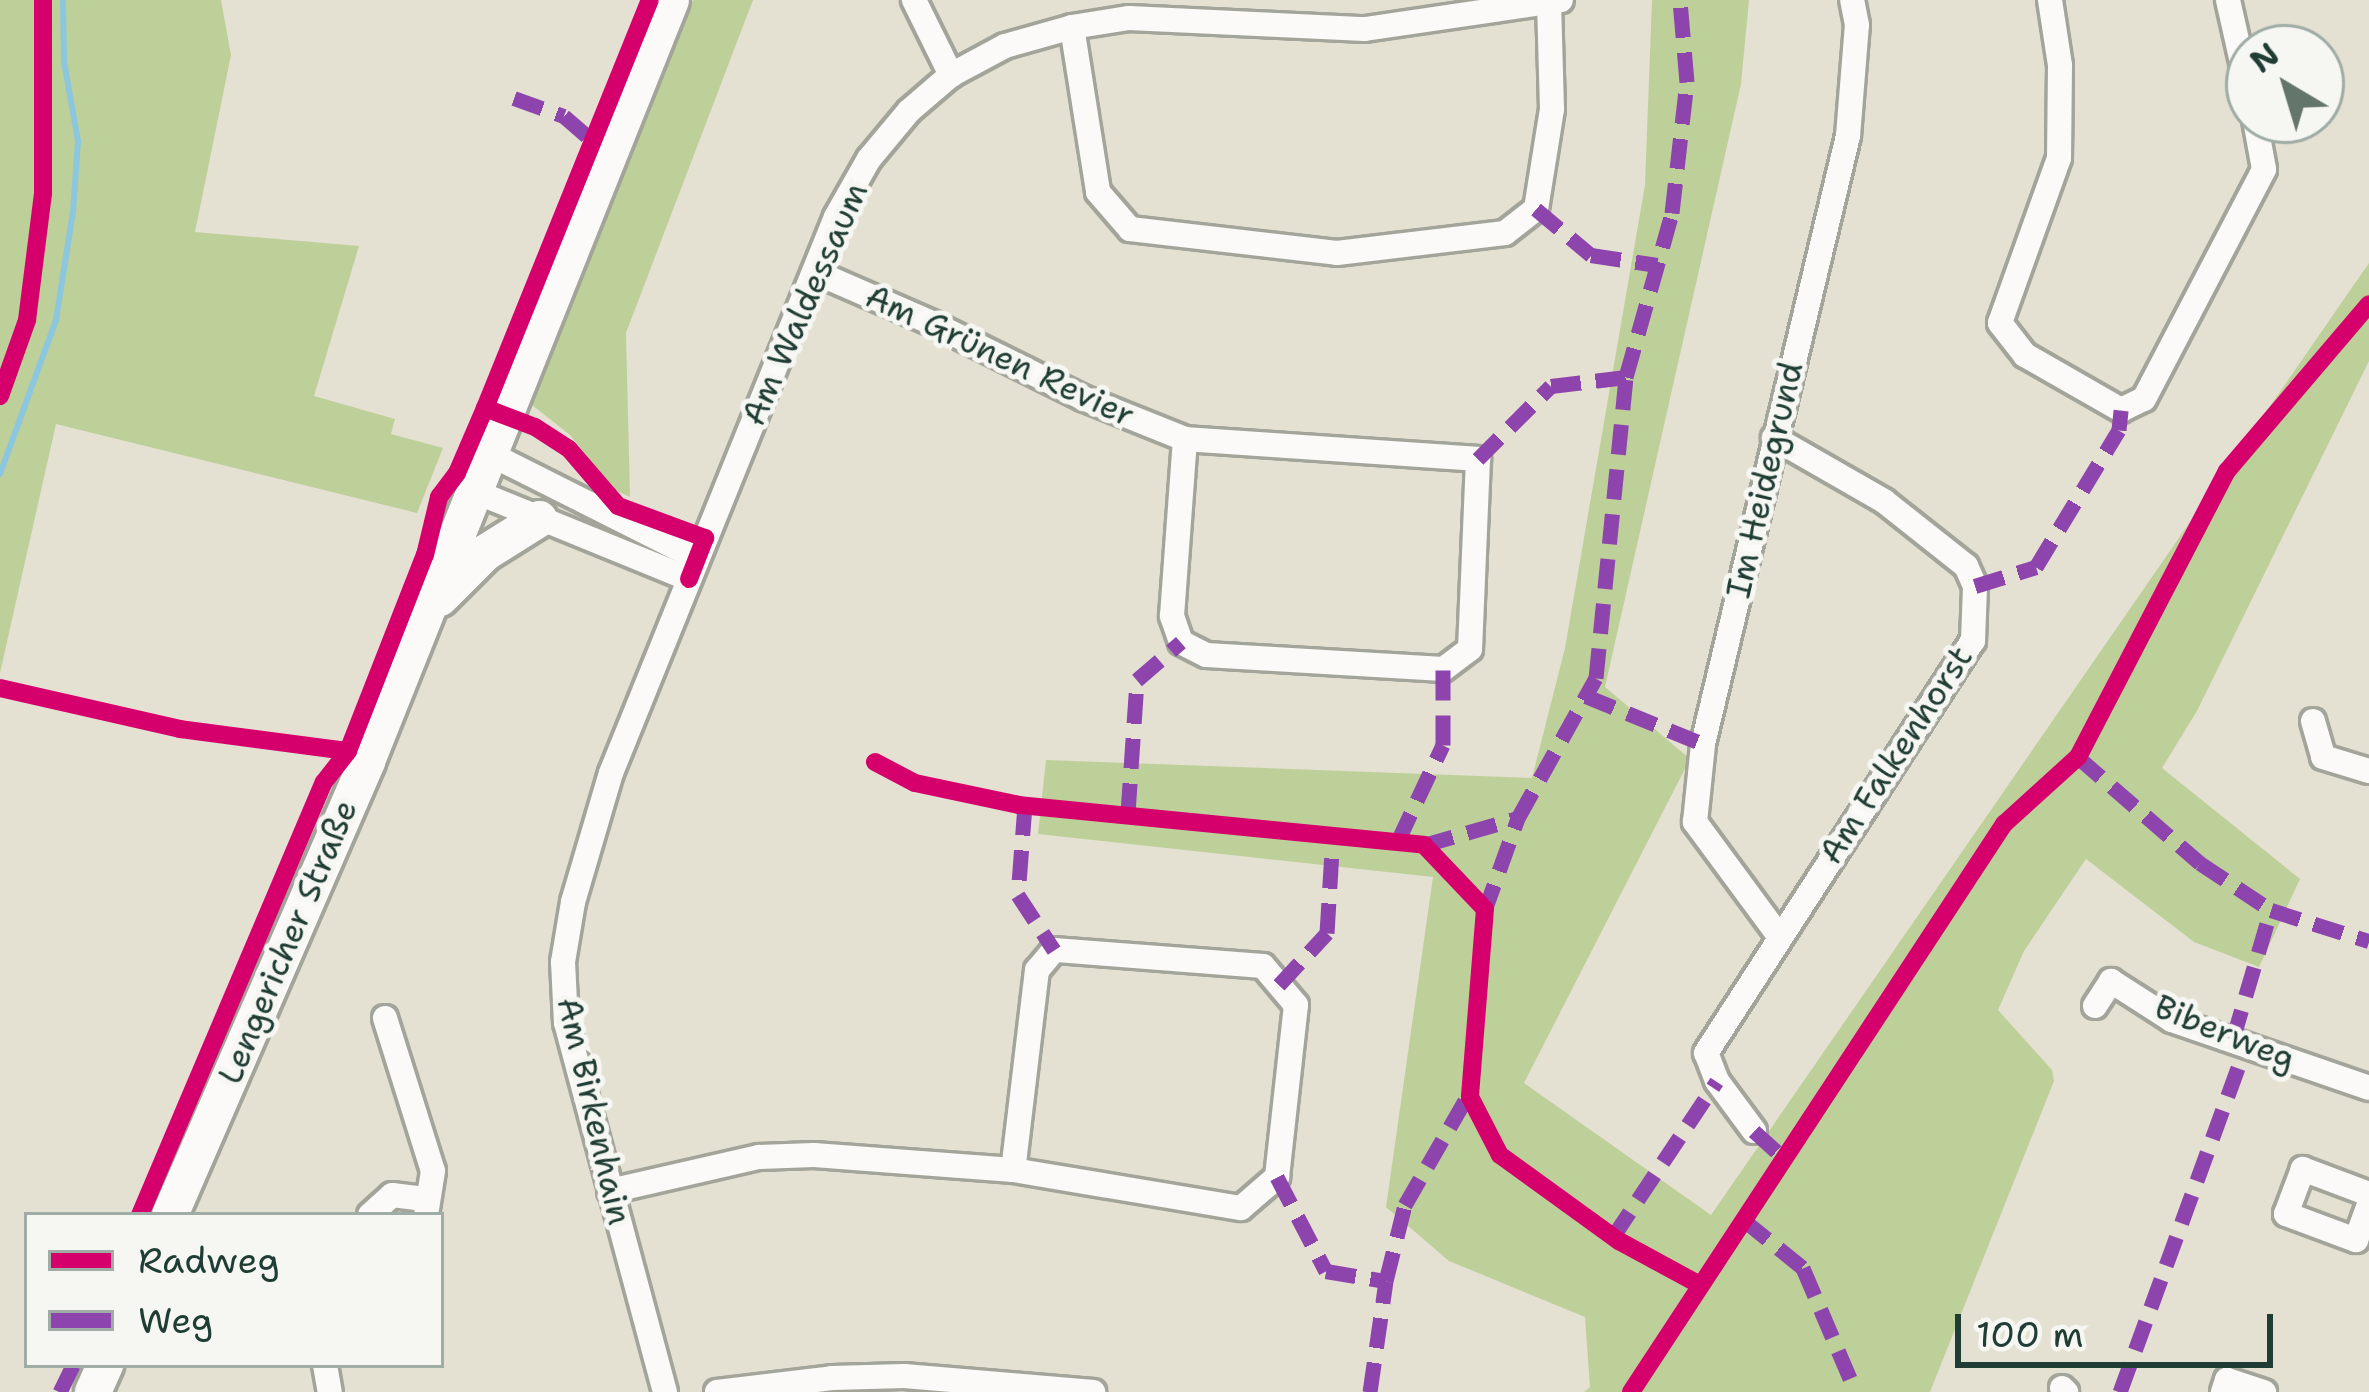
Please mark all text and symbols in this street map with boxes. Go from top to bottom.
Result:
north arrow [2225,24,2345,144]
text: N [2240,32,2289,83]
street label: Am Waldessaum [734,177,876,431]
street label: Am Grünen Revier [859,276,1141,436]
street label: Im Heidegrund [1719,358,1811,602]
street label: Am Falkenhorst [1811,639,1981,871]
street label: Lengericher Straße [210,794,366,1090]
street label: Biberweg [2149,987,2301,1079]
street label: Am Birkenhain [549,993,639,1229]
legend [24,1212,444,1368]
text: Radweg [138,1236,280,1285]
scale bar [1961,1290,2279,1364]
text: Weg [138,1296,213,1345]
text: 100 m [1976,1310,2084,1359]

